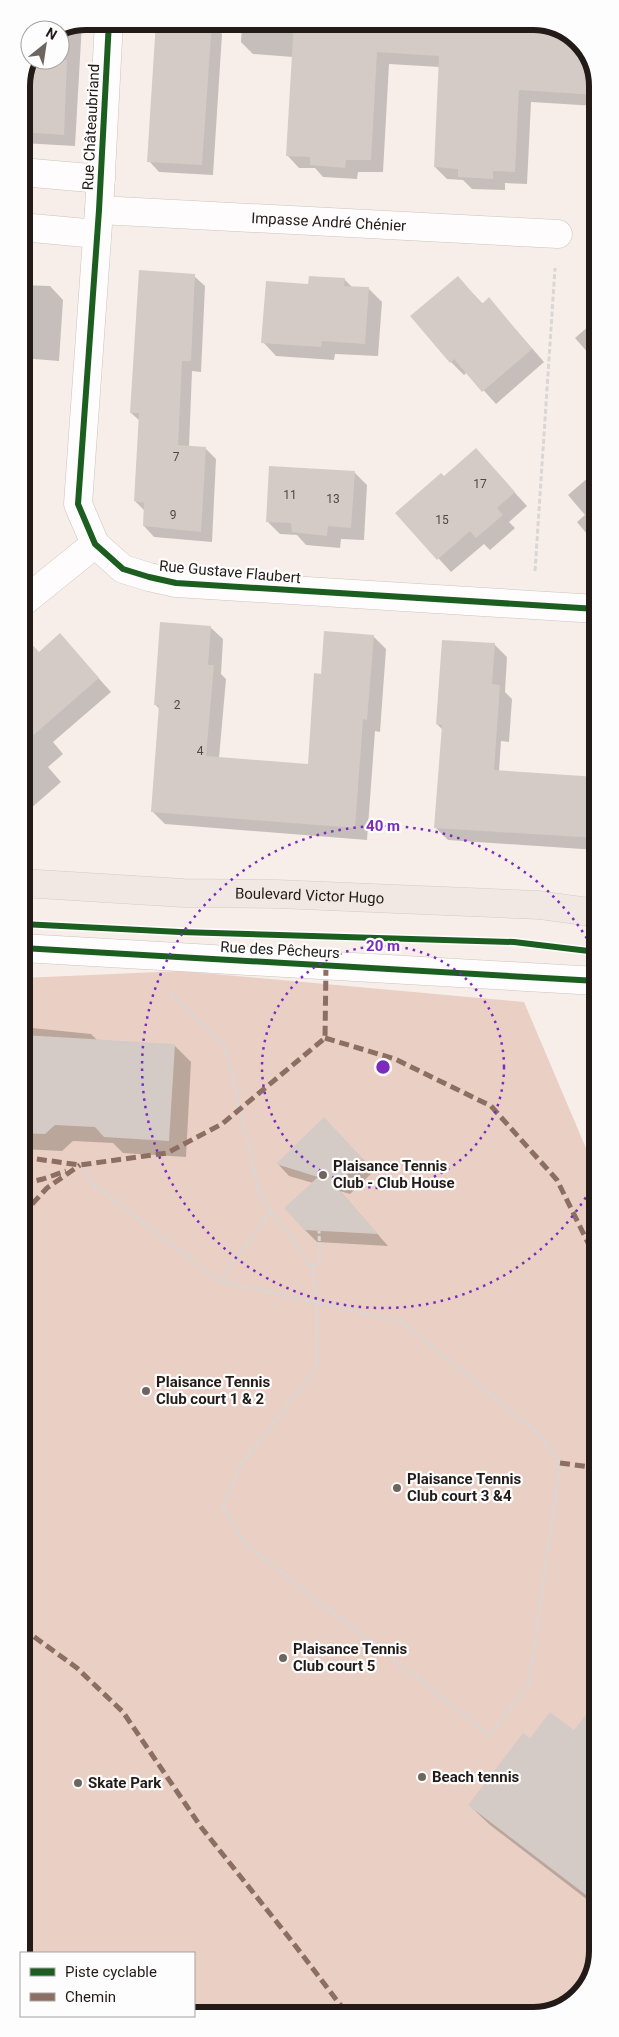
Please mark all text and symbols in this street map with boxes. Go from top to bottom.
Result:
north arrow [20,20,70,70]
text: N [43,24,60,43]
street label: Rue Châteaubriand [79,63,103,191]
street label: Impasse André Chénier [251,209,407,235]
house number: 7 [173,450,180,464]
house number: 17 [473,477,487,491]
house number: 11 [283,488,297,502]
house number: 13 [326,492,340,506]
house number: 9 [170,508,176,522]
house number: 15 [435,513,449,527]
street label: Rue Gustave Flaubert [158,557,302,587]
house number: 2 [174,698,181,712]
house number: 4 [197,744,204,758]
text: 40 m [366,817,400,835]
street label: Boulevard Victor Hugo [235,885,385,907]
text: 20 m [366,937,400,955]
street label: Rue des Pêcheurs [220,938,340,962]
centre of rings [374,1058,392,1076]
place label: Plaisance Tennis Club - Club House [333,1157,455,1192]
marker: Plaisance Tennis Club - Club House [317,1169,329,1181]
place label: Plaisance Tennis Club court 1 & 2 [156,1373,271,1408]
marker: Plaisance Tennis Club court 1 & 2 [140,1385,152,1397]
place label: Plaisance Tennis Club court 3 &4 [407,1470,522,1505]
marker: Plaisance Tennis Club court 3 &4 [391,1482,403,1494]
place label: Plaisance Tennis Club court 5 [293,1640,408,1675]
marker: Plaisance Tennis Club court 5 [277,1652,289,1664]
place label: Beach tennis [432,1768,520,1786]
marker: Beach tennis [416,1771,428,1783]
place label: Skate Park [88,1774,162,1792]
marker: Skate Park [72,1777,84,1789]
legend [20,1952,195,2017]
text: Piste cyclable [65,1963,157,1981]
text: Chemin [65,1988,116,2006]

